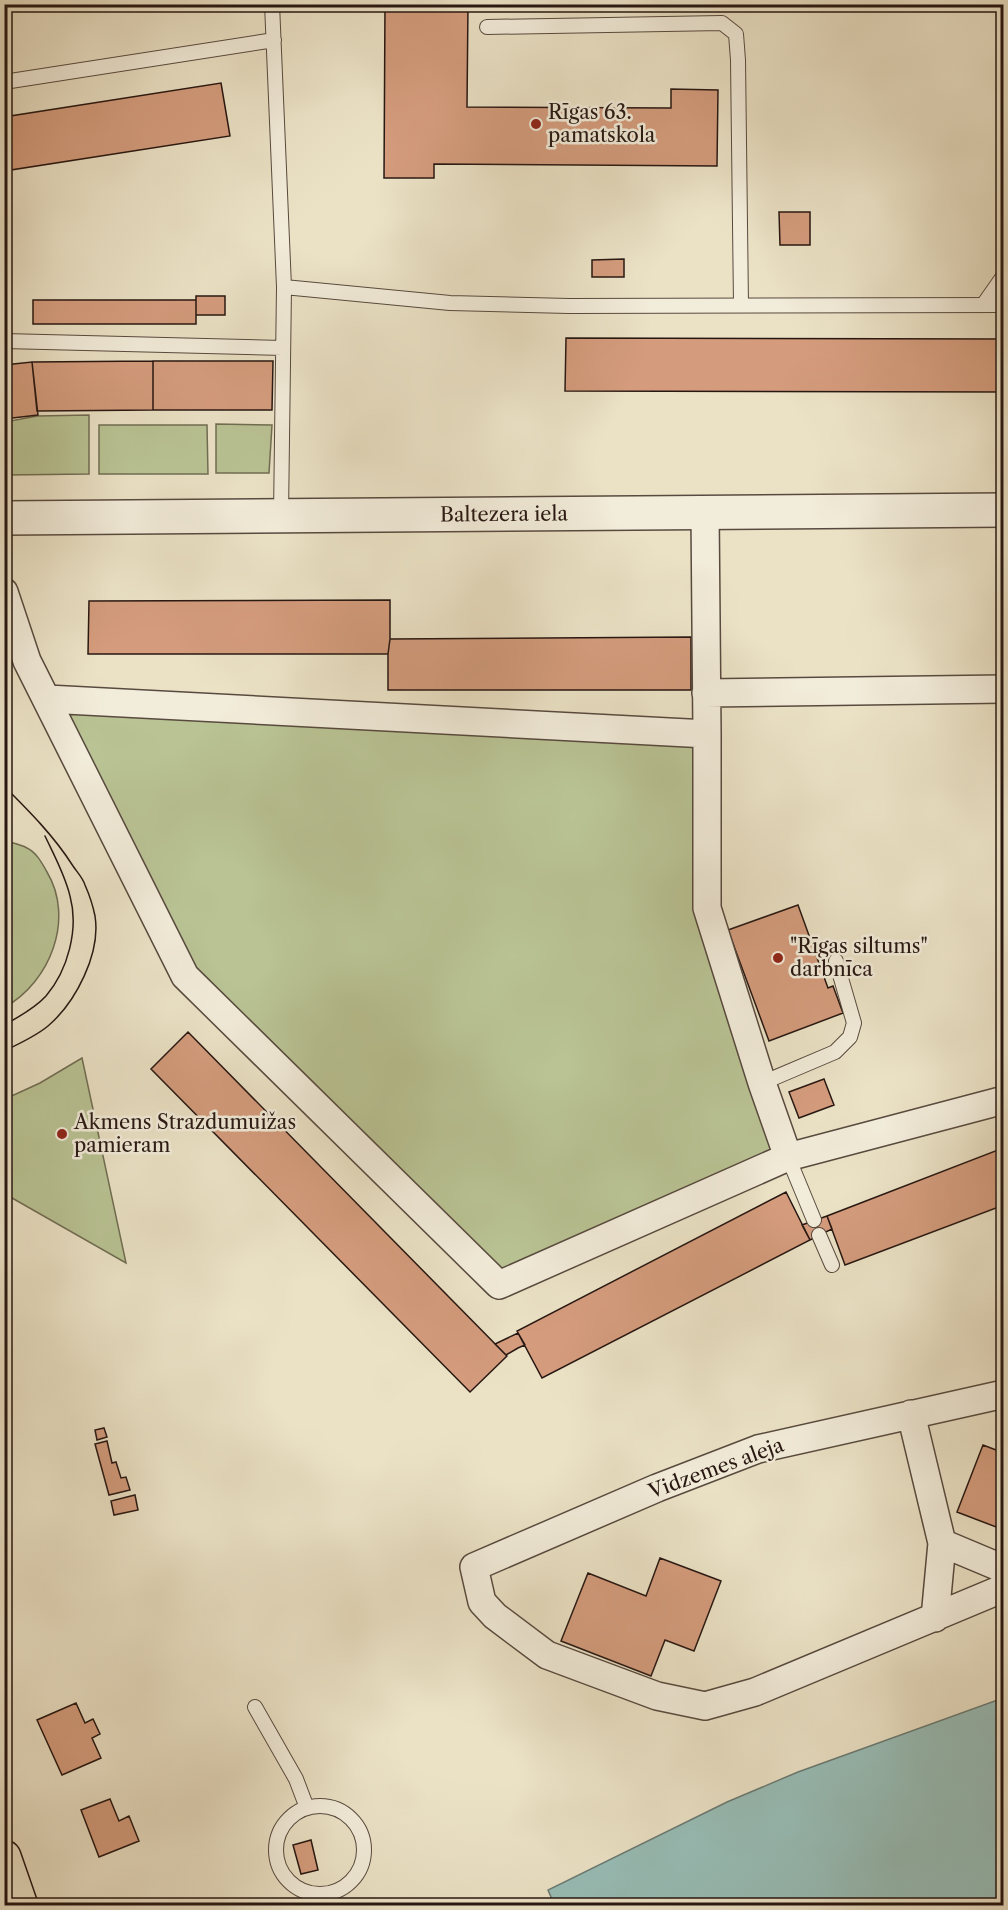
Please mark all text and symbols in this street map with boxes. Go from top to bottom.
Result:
place label: Rīgas 63. pamatskola [548,100,656,147]
marker: Rīgas 63. pamatskola [529,117,543,131]
street label: Baltezera iela [440,501,569,527]
place label: "Rīgas siltums" darbnīca [790,934,928,981]
marker: "Rīgas siltums" darbnīca [771,951,785,965]
place label: Akmens Strazdumuižas pamieram [73,1110,296,1157]
marker: Akmens Strazdumuižas pamieram [55,1127,69,1141]
street label: Vidzemes aleja [644,1432,787,1504]

